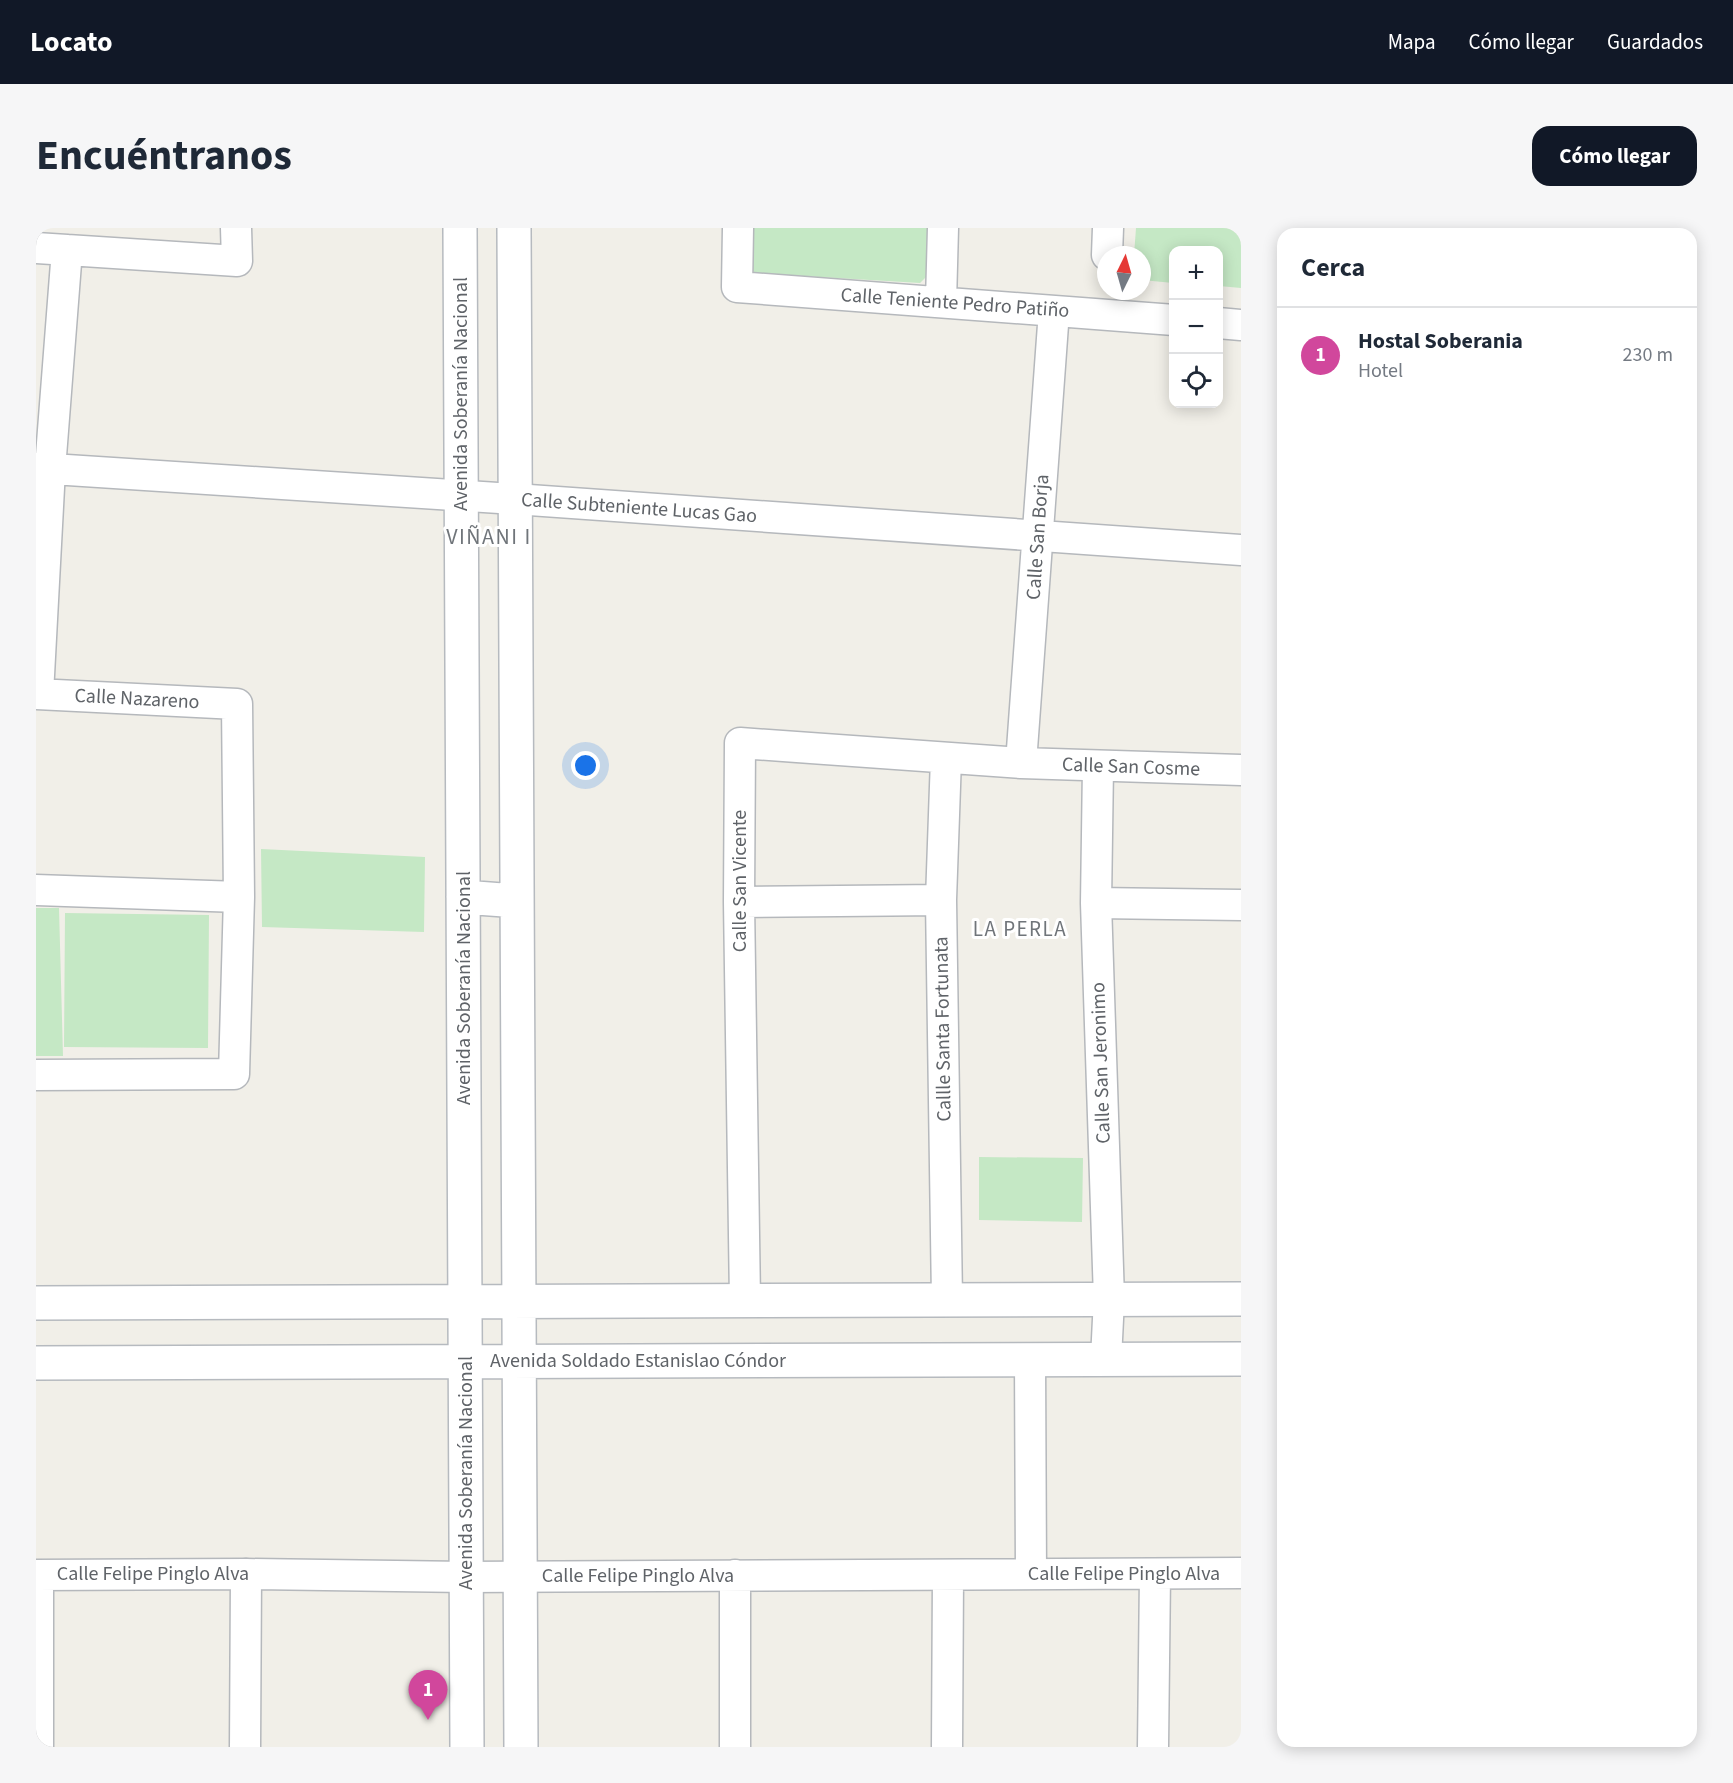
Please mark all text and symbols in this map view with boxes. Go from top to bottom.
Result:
text: Locato [30,22,112,62]
text: Mapa [1388,27,1436,57]
text: Cómo llegar [1469,27,1574,57]
text: Guardados [1607,27,1703,57]
text: Encuéntranos [36,126,292,186]
button: Cómo llegar [1532,126,1697,186]
north arrow [1097,246,1151,300]
map controls [1169,246,1223,408]
button: + [1169,246,1223,300]
text: Cerca [1301,249,1365,286]
street label: Avenida Soberanía Nacional [447,277,475,511]
street label: Calle Teniente Pedro Patiño [840,281,1070,325]
button: − [1169,300,1223,354]
text: Hostal Soberania [1358,325,1523,357]
text: 1 [1315,341,1326,369]
text: 230 m [1623,341,1673,369]
button: locate [1169,354,1223,408]
text: Hotel [1358,357,1403,385]
street label: Calle San Borja [1020,473,1056,601]
street label: Calle Subteniente Lucas Gao [520,486,758,530]
district label: VIÑANI I [446,521,532,553]
street label: Calle Nazareno [74,682,200,716]
your location [571,751,600,780]
street label: Calle San Cosme [1061,751,1201,783]
street label: Calle San Vicente [726,810,754,952]
street label: Avenida Soberanía Nacional [450,871,478,1105]
district label: LA PERLA [973,914,1067,944]
street label: Callle Santa Fortunata [927,936,959,1122]
street label: Calle San Jeronimo [1084,982,1118,1144]
street label: Avenida Soldado Estanislao Cóndor [490,1347,786,1375]
street label: Avenida Soberanía Nacional [452,1356,480,1590]
street label: Calle Felipe Pinglo Alva [57,1560,249,1588]
street label: Calle Felipe Pinglo Alva [1028,1560,1220,1588]
street label: Calle Felipe Pinglo Alva [542,1562,734,1590]
pin: 1 [408,1670,448,1720]

